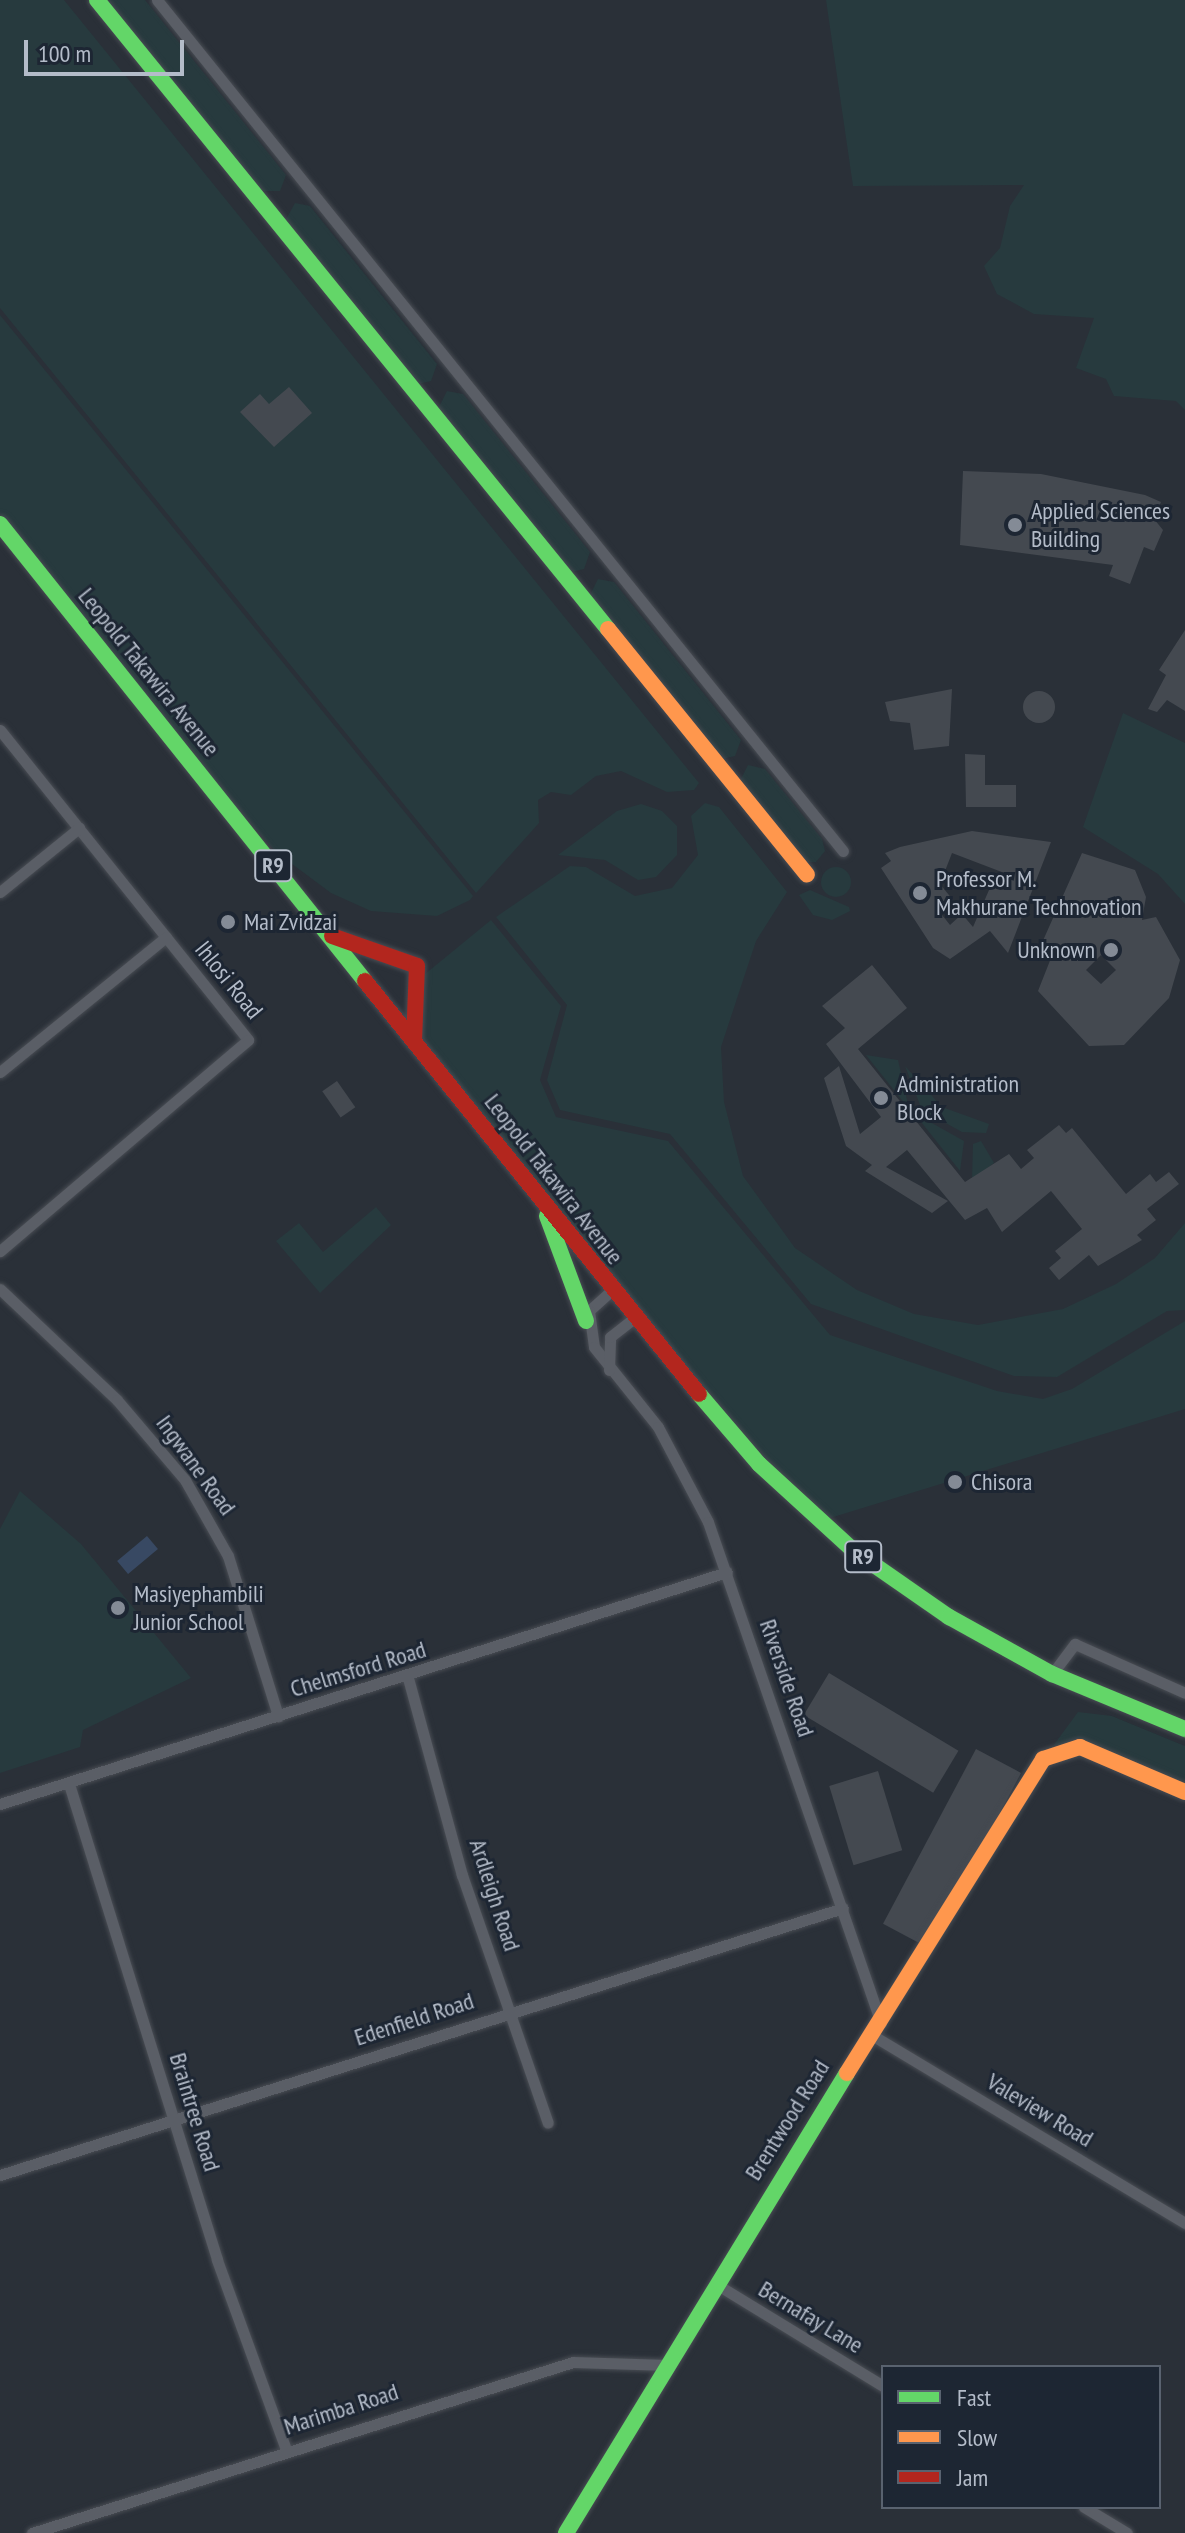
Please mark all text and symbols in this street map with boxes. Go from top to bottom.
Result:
scale bar [28,24,188,74]
text: 100 m [38,38,91,69]
place label: Applied Sciences Building [1031,497,1170,553]
marker: Applied Sciences Building [1006,516,1024,534]
street label: Leopold Takawira Avenue [72,582,226,762]
road number: R9 [253,848,293,884]
place label: Professor M. Makhurane Technovation [936,865,1142,921]
marker: Professor M. Makhurane Technovation [911,884,929,902]
place label: Mai Zvidzai [244,908,338,936]
marker: Mai Zvidzai [219,913,237,931]
street label: Ihlosi Road [189,935,269,1025]
place label: Unknown [1017,936,1095,964]
marker: Unknown [1102,941,1120,959]
place label: Administration Block [897,1070,1019,1126]
street label: Leopold Takawira Avenue [478,1088,630,1270]
marker: Administration Block [872,1089,890,1107]
street label: Ingwane Road [150,1409,242,1521]
place label: Chisora [971,1468,1032,1496]
marker: Chisora [946,1473,964,1491]
road number: R9 [843,1539,883,1575]
place label: Masiyephambili Junior School [134,1580,264,1636]
marker: Masiyephambili Junior School [109,1599,127,1617]
street label: Riverside Road [753,1616,821,1740]
street label: Chelmsford Road [287,1635,429,1703]
street label: Ardleigh Road [463,1835,527,1955]
street label: Edenfield Road [351,1986,477,2052]
street label: Braintree Road [163,2049,227,2175]
street label: Brentwood Road [739,2055,835,2185]
street label: Valeview Road [981,2067,1099,2153]
street label: Bernafay Lane [753,2274,869,2360]
legend [881,2365,1161,2509]
street label: Marimba Road [280,2377,402,2441]
text: Fast [957,2382,991,2413]
text: Slow [957,2422,997,2453]
text: Jam [957,2462,988,2493]

